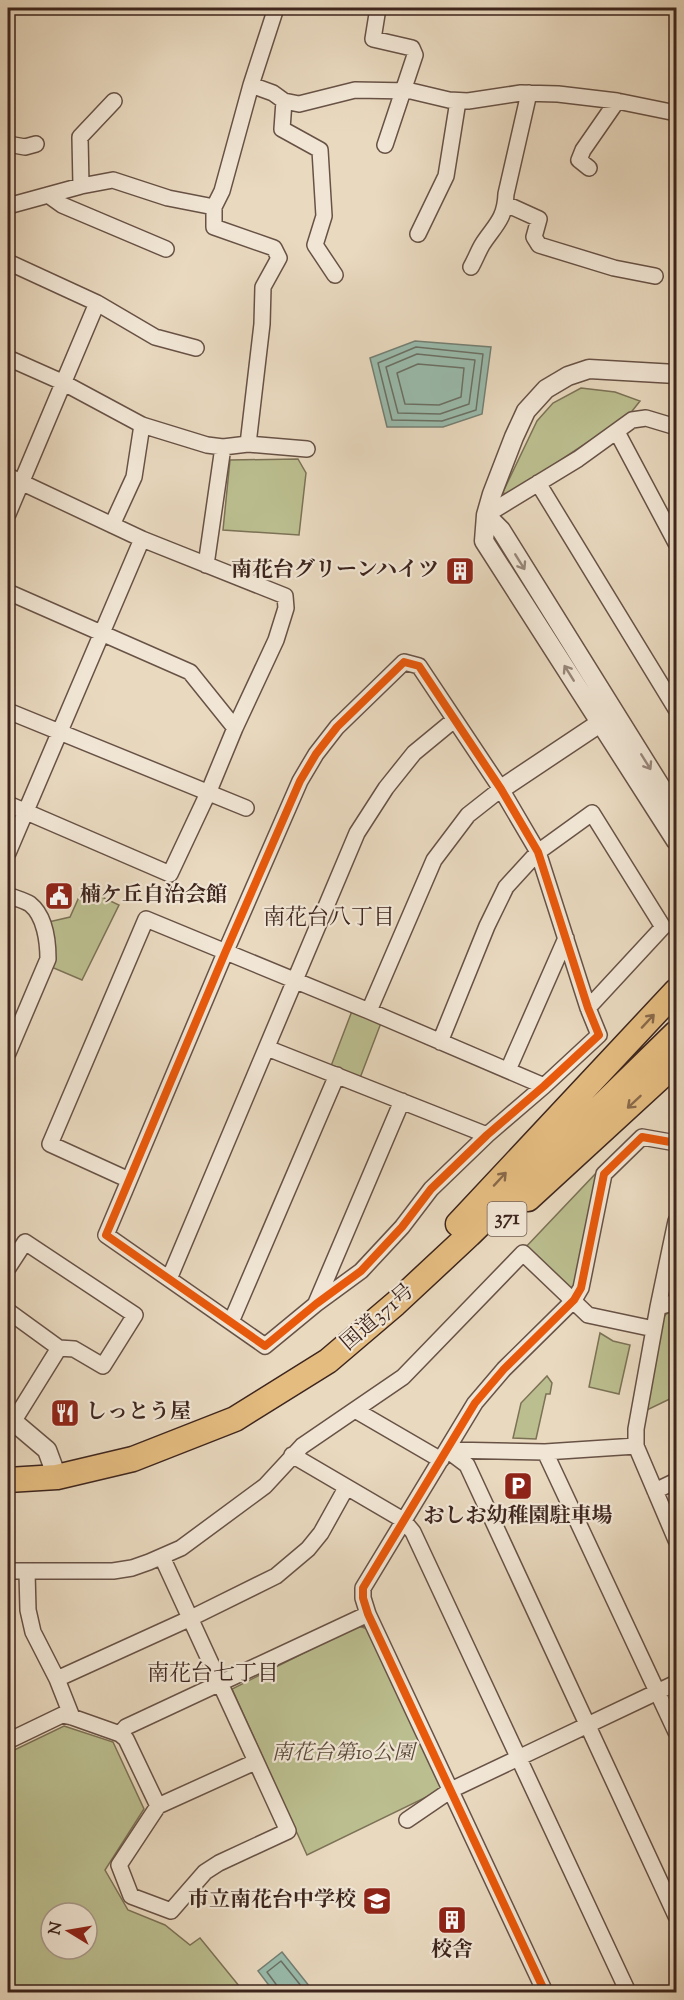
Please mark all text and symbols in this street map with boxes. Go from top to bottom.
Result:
one-way arrow [515,553,527,570]
building icon: 南花台グリーンハイツ [444,555,476,587]
place label: 南花台グリーンハイツ [231,556,439,586]
one-way arrow [563,665,575,682]
one-way arrow [640,753,652,770]
public building icon: 楠ケ丘自治会館 [43,880,75,912]
place label: 楠ケ丘自治会館 [80,881,227,911]
district label: 南花台八丁目 [263,903,395,935]
one-way arrow [641,1014,655,1029]
one-way arrow [626,1095,641,1109]
one-way arrow [493,1172,507,1187]
road number: 371 [488,1202,526,1236]
street label: 国道371号 [335,1277,421,1359]
restaurant icon: しっとう屋 [49,1397,81,1429]
place label: しっとう屋 [86,1398,191,1428]
parking icon: おしお幼稚園駐車場 [502,1470,534,1502]
place label: おしお幼稚園駐車場 [424,1502,613,1532]
district label: 南花台七丁目 [147,1659,279,1691]
park label: 南花台第10公園 [271,1739,418,1769]
school or university icon: 市立南花台中学校 [361,1885,393,1917]
place label: 市立南花台中学校 [188,1886,356,1916]
north arrow [39,1901,99,1961]
building icon: 校舎 [436,1904,468,1936]
text: N [44,1920,69,1937]
place label: 校舎 [431,1936,473,1966]

